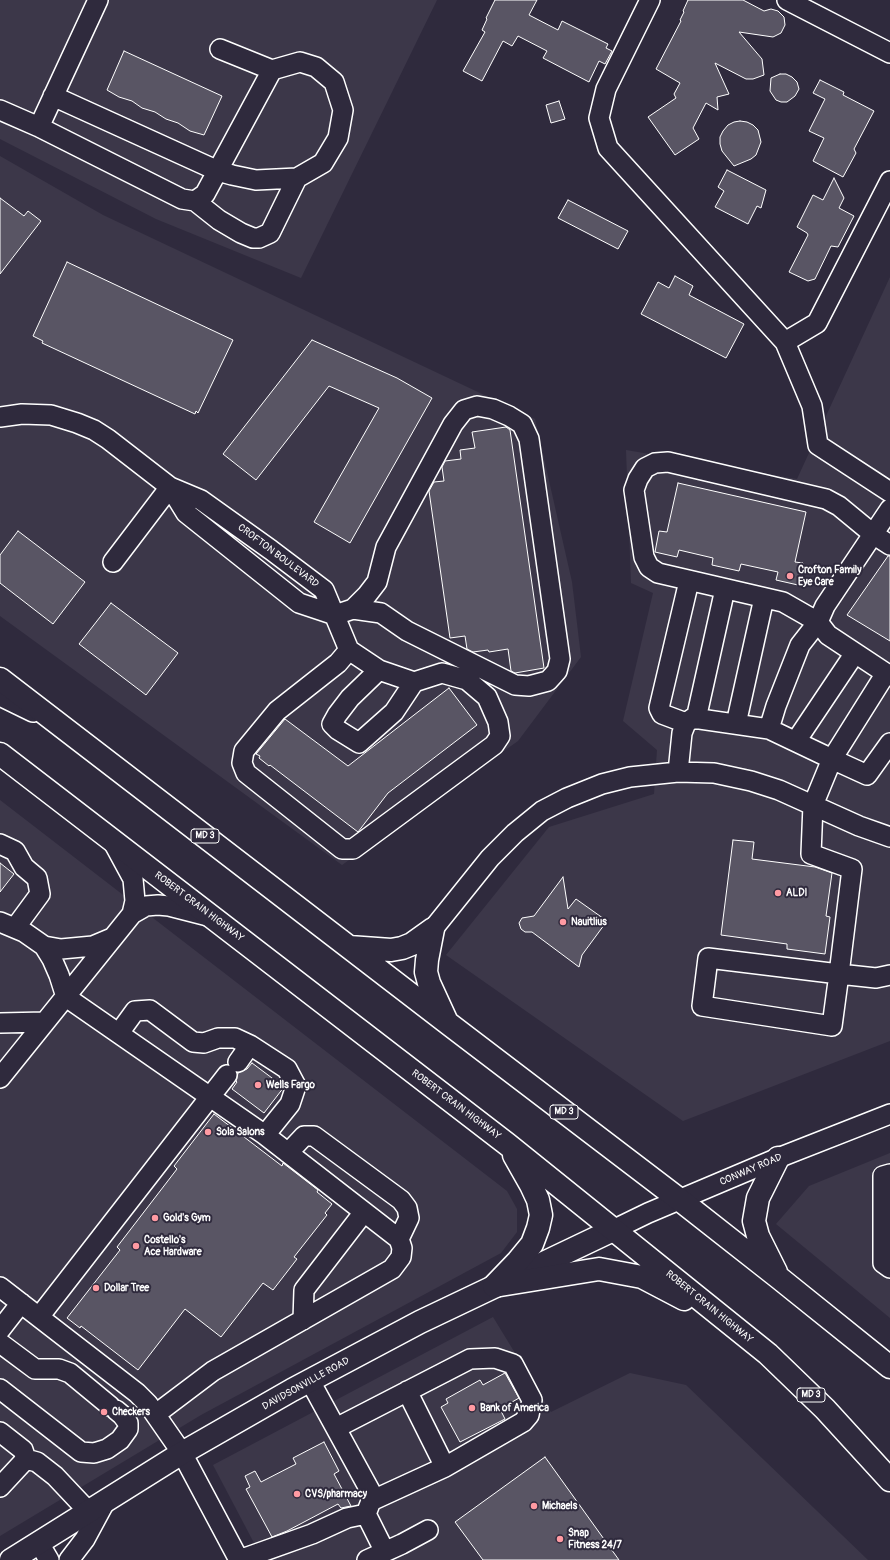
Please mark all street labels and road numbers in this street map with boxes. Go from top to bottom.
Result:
street label: CROFTON BOULEVARD [235,522,321,590]
road number: MD 3 [191,829,219,843]
street label: ROBERT CRAIN HIGHWAY [152,869,246,945]
street label: ROBERT CRAIN HIGHWAY [409,1067,503,1143]
road number: MD 3 [550,1105,578,1119]
street label: CONWAY ROAD [718,1152,784,1188]
street label: ROBERT CRAIN HIGHWAY [663,1268,755,1346]
street label: DAVIDSONVILLE ROAD [260,1355,352,1413]
road number: MD 3 [797,1388,825,1402]

